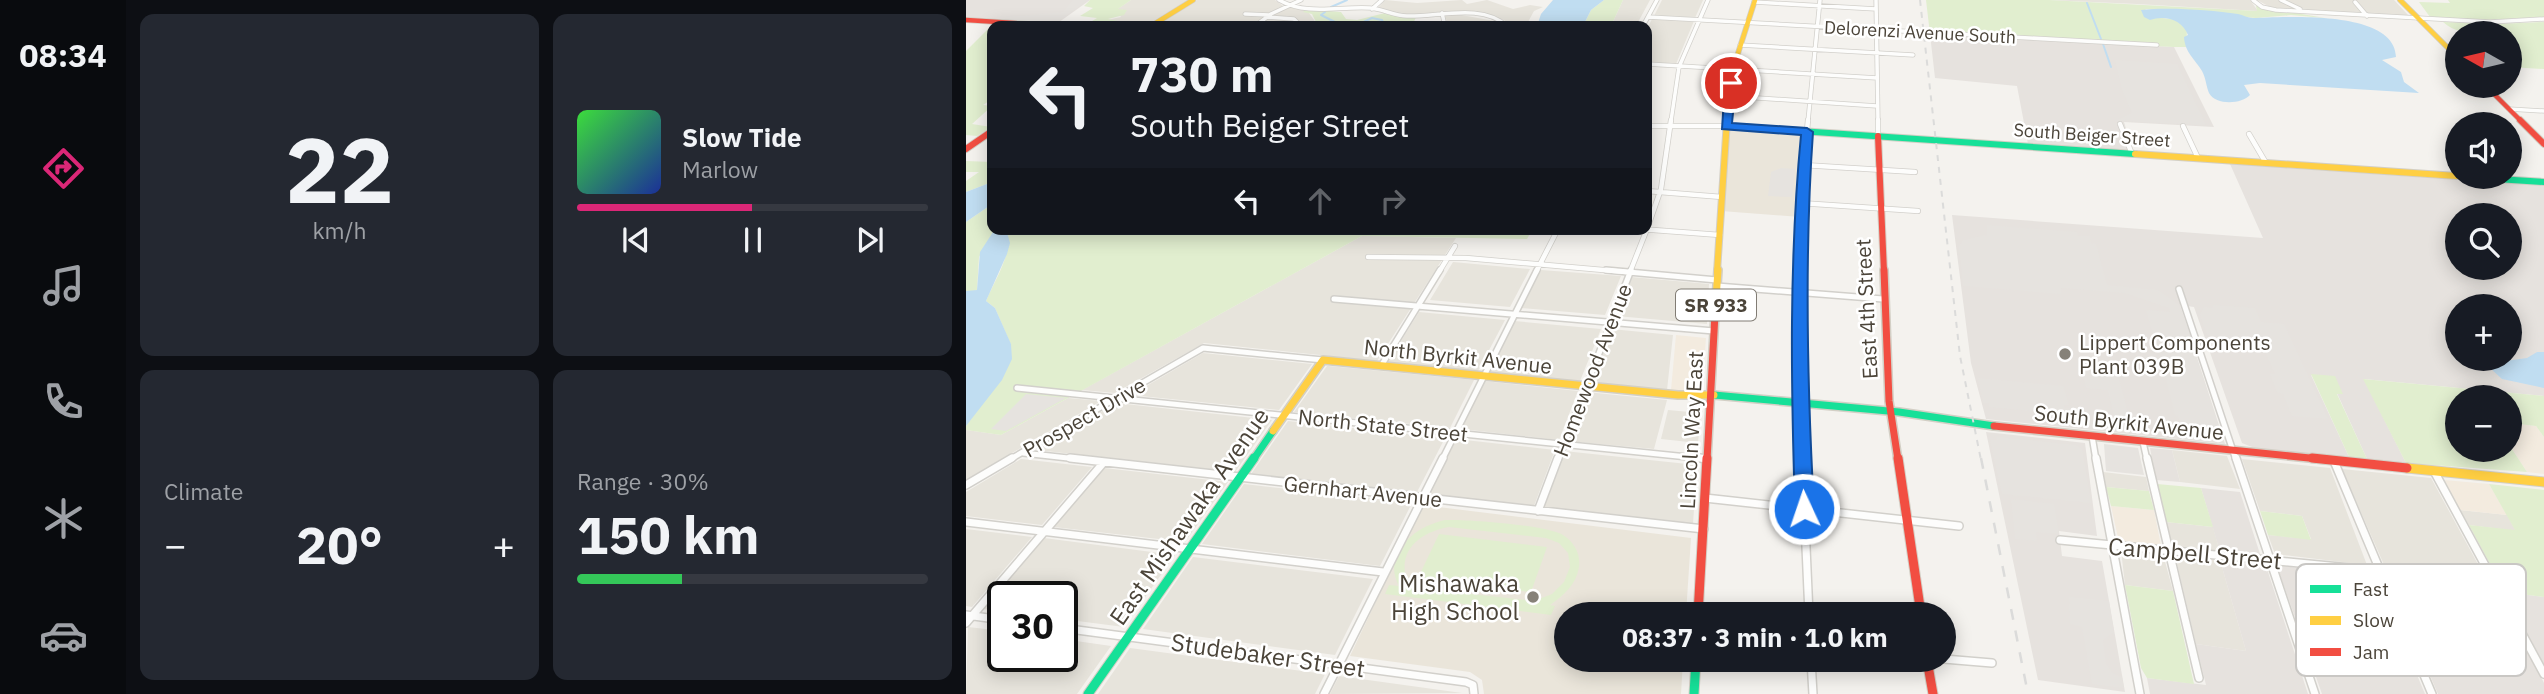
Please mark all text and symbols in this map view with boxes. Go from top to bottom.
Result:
street label: Delorenzi Avenue South [1823,15,2017,49]
north arrow [2445,21,2522,98]
map controls [2445,21,2522,462]
text: 08:34 [19,34,107,76]
text: 730 m [1130,42,1274,105]
icon: left [1015,49,1106,140]
pin [1701,53,1761,113]
icon: arrive [1712,64,1750,102]
text: South Beiger Street [1130,104,1409,146]
text: 22 [285,110,394,228]
button: sound [2445,112,2522,189]
street label: South Beiger Street [2013,118,2171,152]
text: Slow Tide [682,120,802,154]
icon: directions [39,144,88,193]
text: Marlow [682,154,758,184]
icon: left [1228,182,1266,220]
icon: ahead [1301,182,1339,220]
icon: right [1374,182,1412,220]
button: search [2445,203,2522,280]
text: km/h [312,215,367,245]
icon: previous [617,221,655,259]
icon: pause [734,221,772,259]
icon: next [851,221,889,259]
street label: East 4th Street [1848,238,1884,380]
icon: music [39,261,88,310]
street label: Homewood Avenue [1546,279,1638,461]
road number: SR 933 [1676,290,1756,320]
button: + [2445,294,2522,371]
place label: Lippert Components Plant 039B [2079,328,2271,380]
street label: North Byrkit Avenue [1362,332,1554,380]
marker: Lippert Components Plant 039B [2057,346,2073,362]
street label: Lincoln Way East [1673,350,1709,510]
street label: Prospect Drive [1017,371,1151,463]
icon: phone [39,377,88,426]
button: − [2445,385,2522,462]
street label: South Byrkit Avenue [2033,398,2225,446]
street label: East Mishawaka Avenue [1102,401,1276,631]
street label: North State Street [1297,402,1469,448]
text: Range · 30% [577,466,709,496]
street label: Gernhart Avenue [1282,469,1444,513]
position arrow [1767,472,1841,546]
text: Climate [164,476,243,506]
icon: climate [39,494,88,543]
text: 150 km [577,501,759,568]
text: 20° [296,511,383,578]
text: − [164,520,187,569]
text: + [492,520,515,569]
street label: Campbell Street [2107,529,2283,577]
legend [2296,564,2526,676]
place label: Mishawaka High School [1391,567,1519,627]
text: Fast [2353,577,2389,601]
speed limit sign: 30 [987,581,1078,672]
marker: Mishawaka High School [1525,589,1541,605]
text: Slow [2353,608,2394,632]
icon: car [39,611,88,660]
text: 08:37 · 3 min · 1.0 km [1622,620,1888,654]
street label: Studebaker Street [1169,626,1367,684]
text: Jam [2353,640,2389,664]

